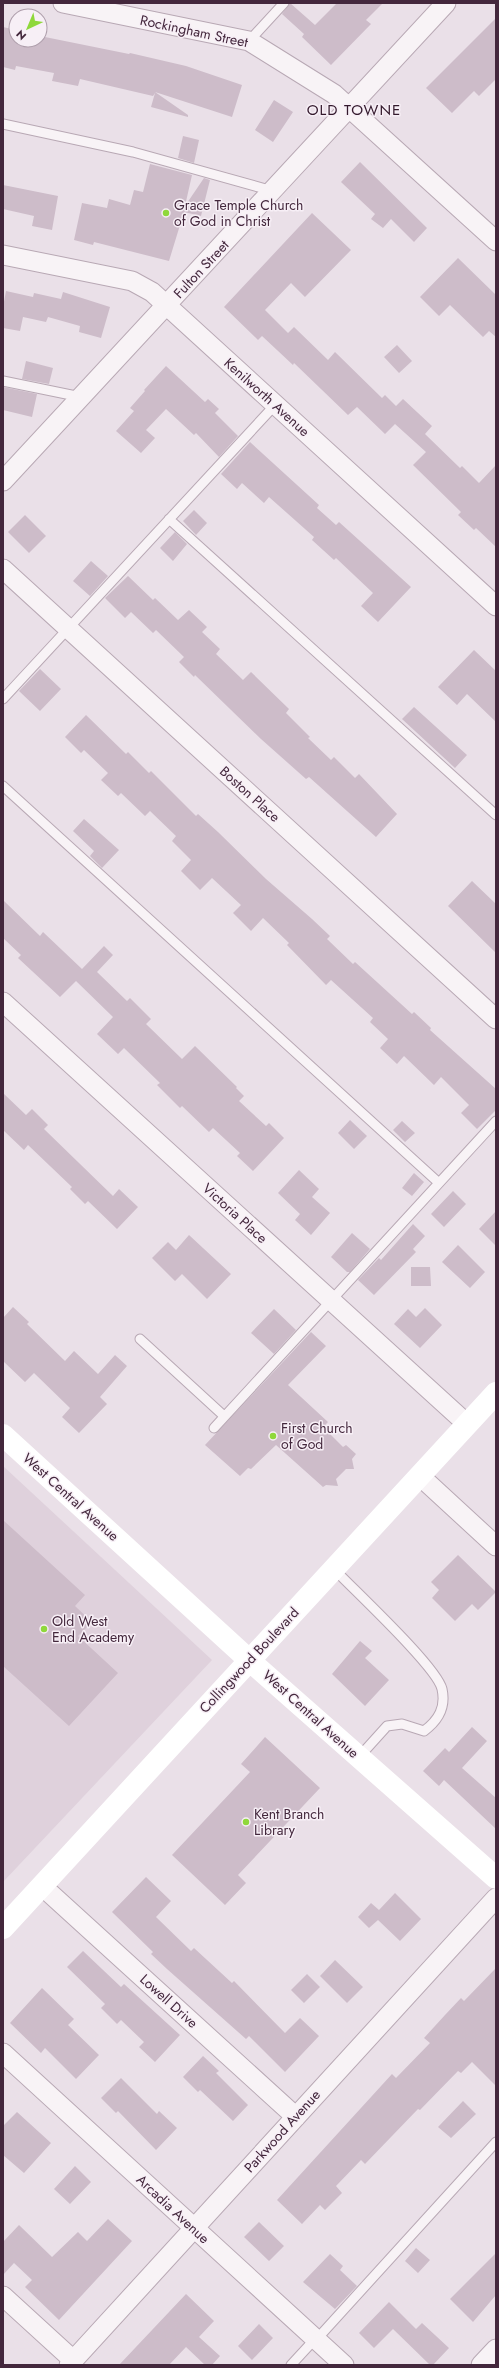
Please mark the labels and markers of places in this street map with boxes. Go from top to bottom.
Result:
place label: Grace Temple Church of God in Christ [174,195,303,231]
marker: Grace Temple Church of God in Christ [161,208,171,218]
place label: First Church of God [281,1418,353,1454]
marker: First Church of God [268,1431,278,1441]
place label: Old West End Academy [52,1611,135,1647]
marker: Old West End Academy [39,1624,49,1634]
place label: Kent Branch Library [254,1804,324,1840]
marker: Kent Branch Library [241,1817,251,1827]

